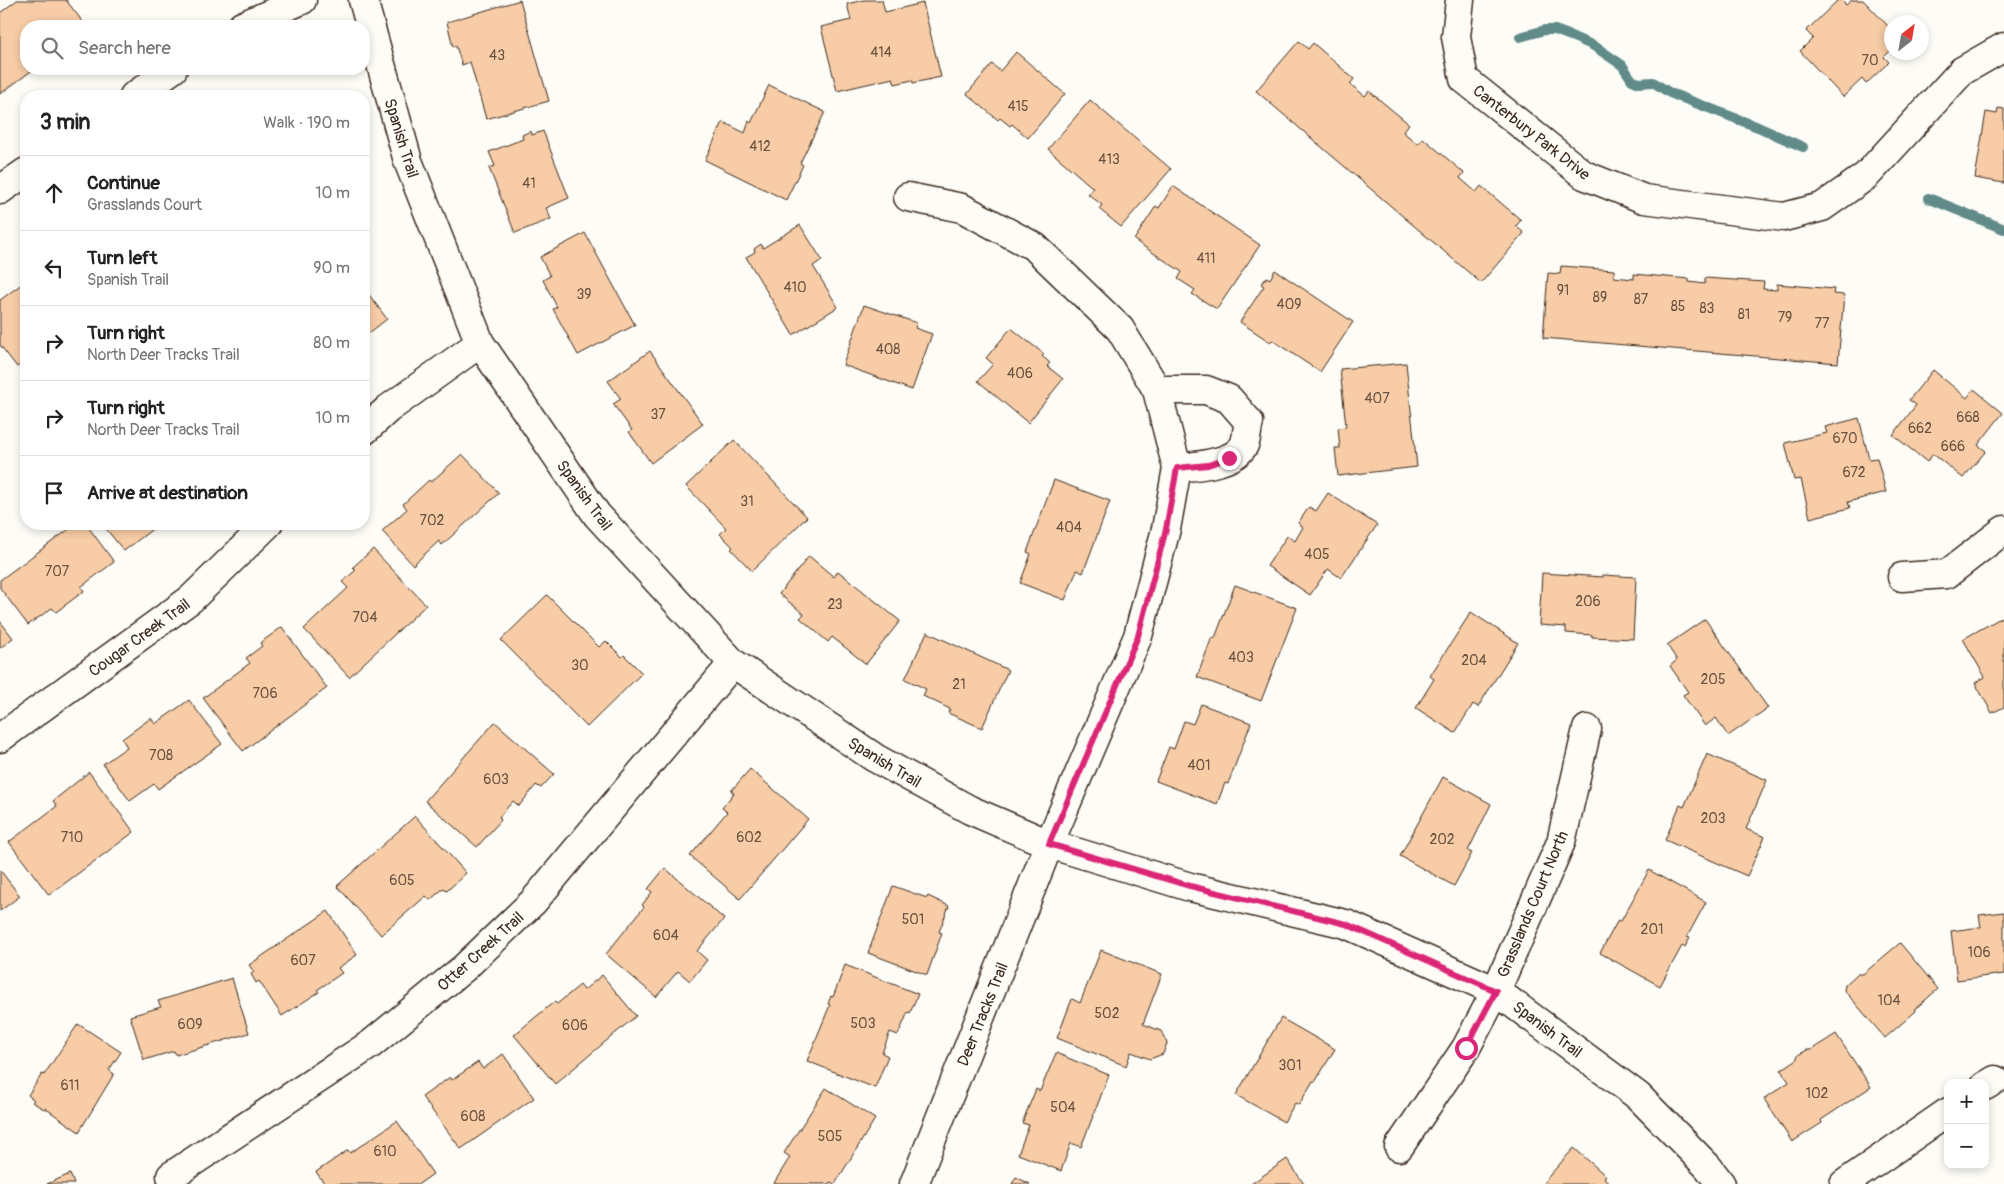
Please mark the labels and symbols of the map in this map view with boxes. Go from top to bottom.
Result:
north arrow [1884,15,1929,60]
house number: 414 [870,44,892,61]
house number: 43 [489,47,505,64]
house number: 70 [1862,52,1878,69]
street label: Canterbury Park Drive [1469,81,1594,185]
street label: Spanish Trail [379,96,423,180]
house number: 415 [1007,98,1029,115]
house number: 412 [749,138,771,155]
house number: 413 [1098,151,1120,168]
house number: 41 [522,175,536,192]
house number: 411 [1196,250,1216,267]
house number: 410 [783,279,807,296]
house number: 91 [1557,282,1569,299]
house number: 39 [576,286,592,303]
house number: 89 [1593,289,1607,306]
house number: 87 [1634,291,1649,308]
house number: 409 [1277,296,1301,313]
house number: 85 [1671,298,1685,315]
house number: 83 [1700,300,1715,317]
house number: 81 [1738,306,1750,323]
house number: 79 [1778,309,1792,326]
house number: 77 [1815,315,1830,332]
house number: 408 [876,341,900,358]
house number: 406 [1007,365,1033,382]
house number: 407 [1364,390,1390,407]
house number: 37 [650,406,666,423]
house number: 668 [1956,409,1980,426]
house number: 662 [1908,420,1932,437]
house number: 670 [1833,430,1857,447]
house number: 666 [1941,438,1965,455]
route end [1218,447,1241,470]
street label: Spanish Trail [552,457,616,535]
house number: 672 [1842,464,1866,481]
house number: 31 [740,493,754,510]
house number: 702 [420,512,445,529]
house number: 404 [1056,519,1082,536]
house number: 405 [1304,546,1330,563]
house number: 707 [45,563,70,580]
house number: 206 [1575,593,1601,610]
street label: Cougar Creek Trail [85,594,194,681]
house number: 23 [827,596,843,613]
house number: 704 [352,609,378,626]
house number: 403 [1228,649,1254,666]
house number: 204 [1461,652,1487,669]
house number: 30 [571,657,589,674]
house number: 205 [1701,671,1725,688]
house number: 21 [952,676,966,693]
house number: 706 [252,685,278,702]
street label: Spanish Trail [844,733,925,793]
house number: 708 [149,747,173,764]
house number: 401 [1187,757,1211,774]
house number: 603 [483,771,509,788]
house number: 203 [1700,810,1726,827]
street label: Grasslands Court North [1493,828,1573,981]
house number: 710 [61,829,83,846]
house number: 602 [736,829,762,846]
house number: 202 [1429,831,1455,848]
house number: 605 [389,872,415,889]
street label: Otter Creek Trail [433,908,528,996]
house number: 501 [902,911,924,928]
house number: 201 [1641,921,1663,938]
house number: 604 [653,927,679,944]
house number: 106 [1967,944,1991,961]
house number: 607 [290,952,316,969]
street label: Deer Tracks Trail [953,960,1013,1069]
house number: 104 [1877,992,1901,1009]
street label: Spanish Trail [1509,997,1586,1062]
house number: 502 [1095,1005,1120,1022]
house number: 503 [851,1015,876,1032]
house number: 609 [178,1016,202,1033]
house number: 606 [562,1017,588,1034]
route start [1455,1037,1478,1060]
house number: 301 [1279,1057,1301,1074]
house number: 611 [60,1077,80,1094]
house number: 102 [1806,1085,1829,1102]
house number: 504 [1050,1099,1076,1116]
house number: 608 [461,1108,485,1125]
house number: 505 [818,1128,842,1145]
house number: 610 [373,1143,397,1160]

